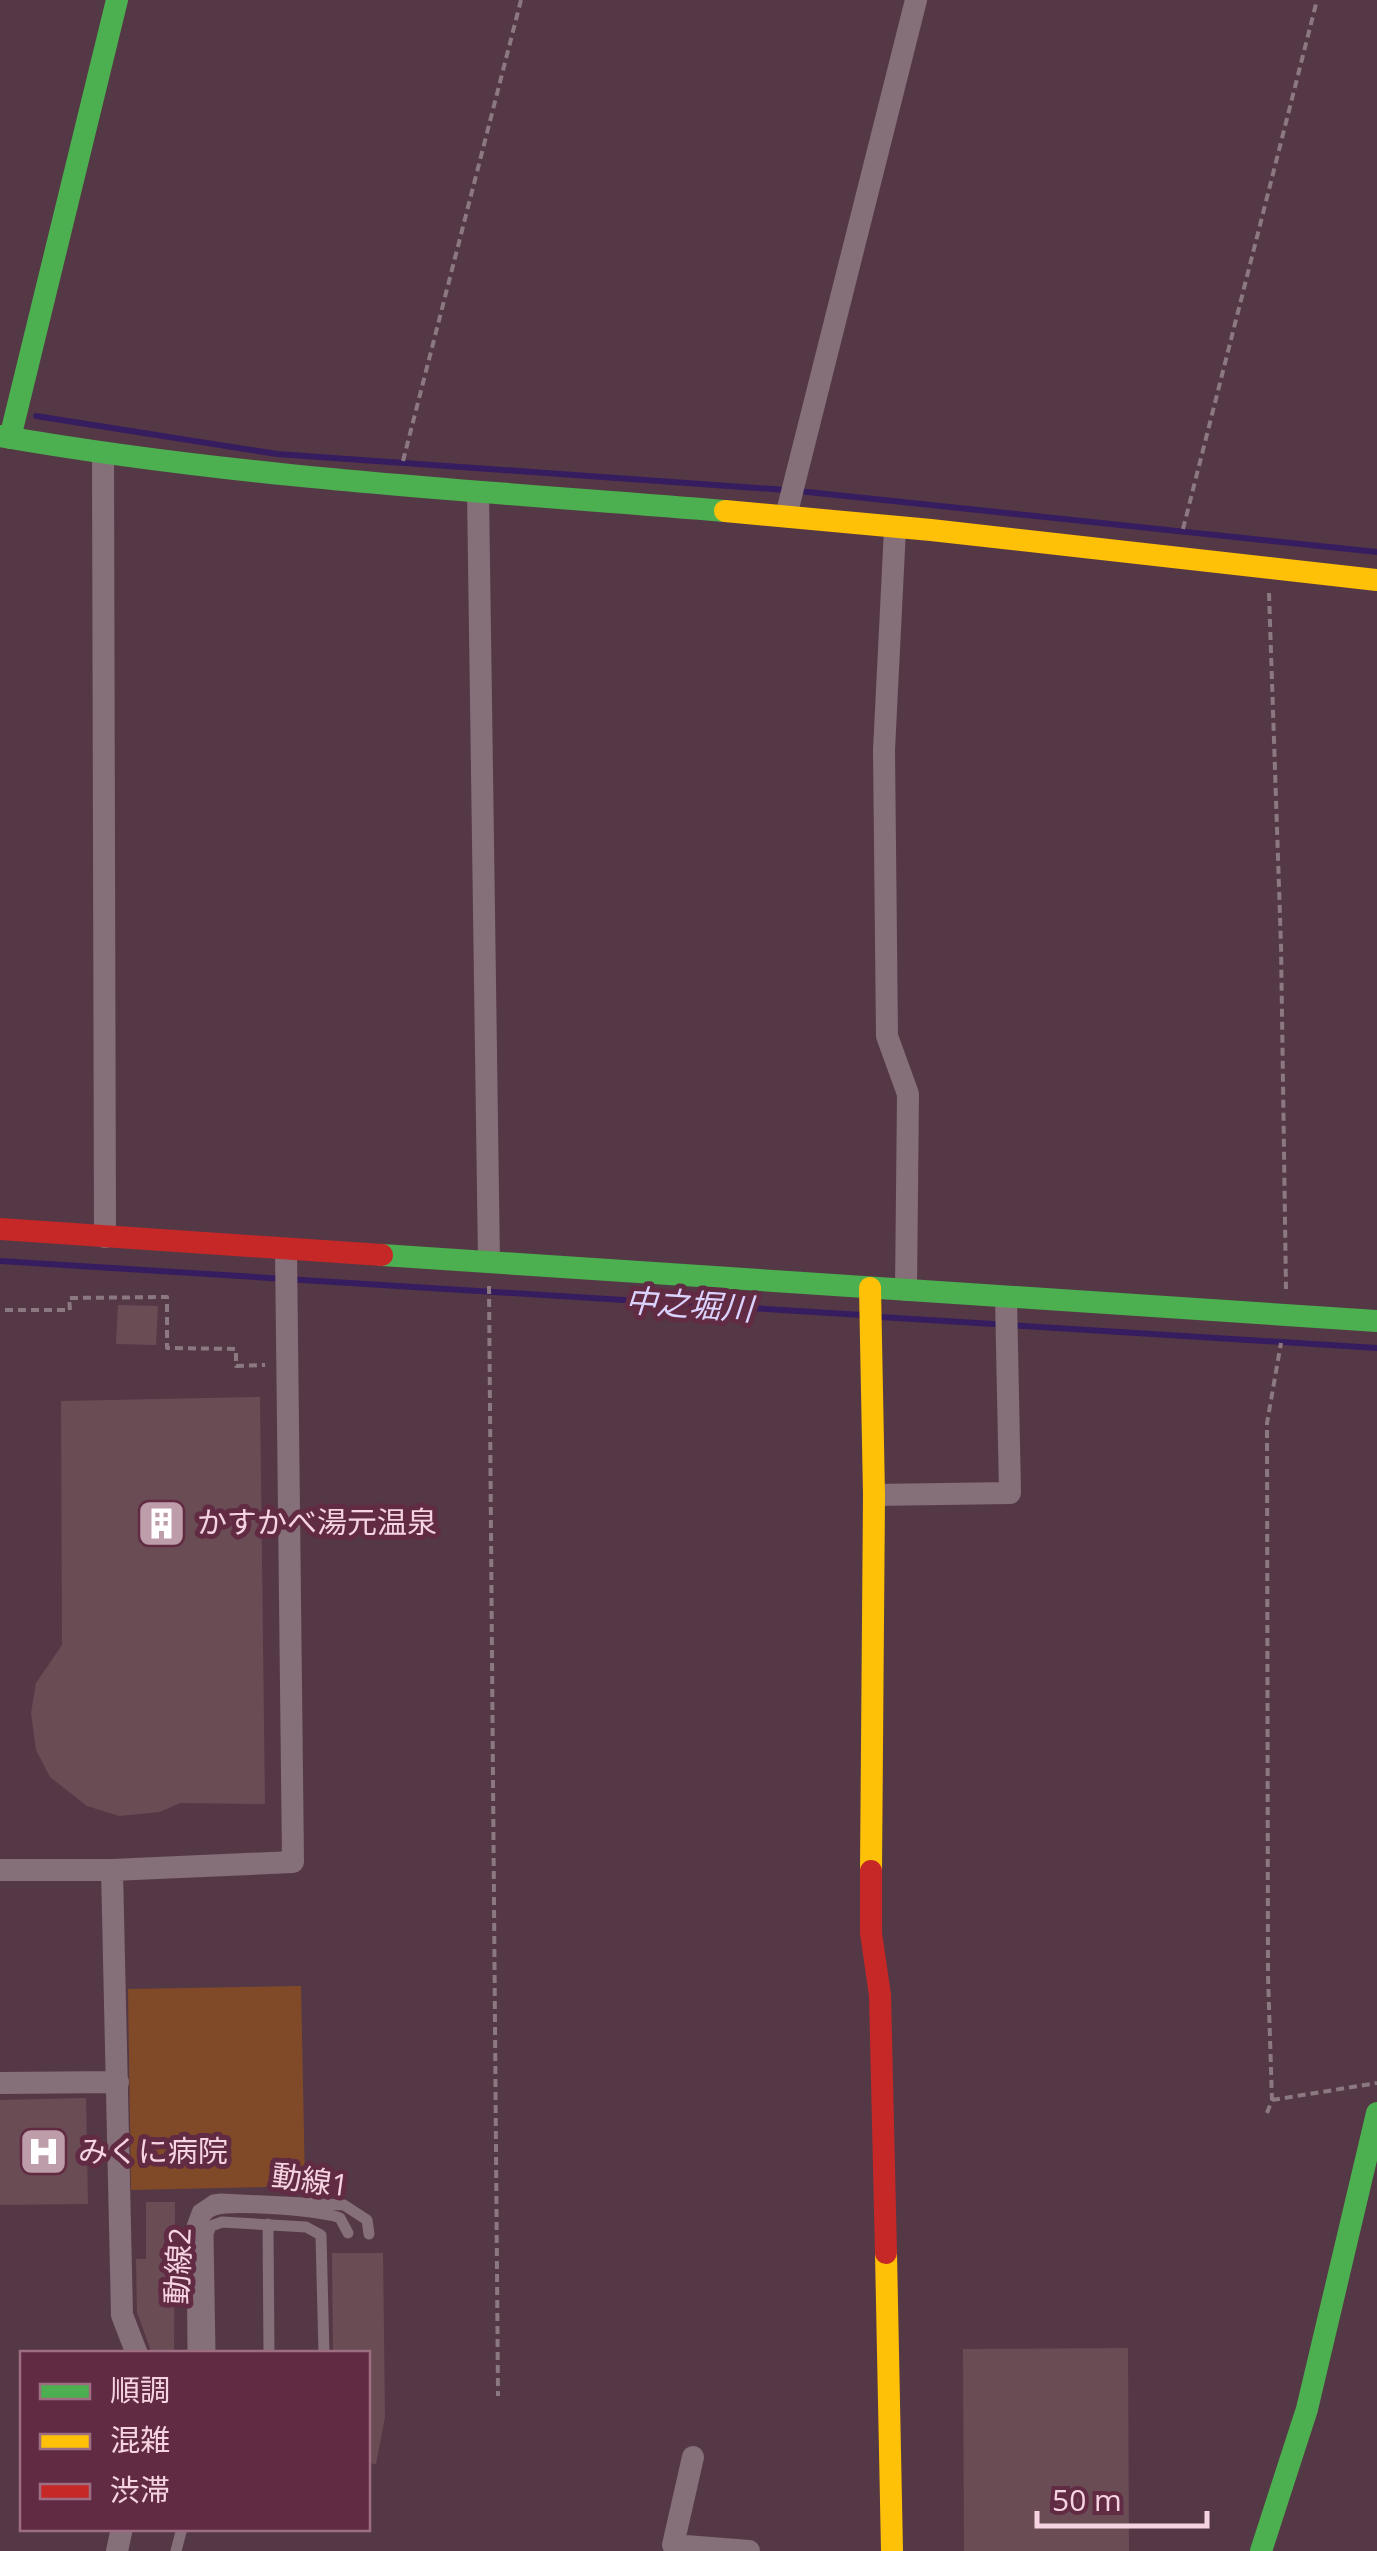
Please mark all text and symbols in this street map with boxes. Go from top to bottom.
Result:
water label: 中之堀川 [624,1278,757,1330]
building icon: かすかべ湯元温泉 [136,1497,188,1549]
place label: かすかべ湯元温泉 [197,1501,437,1542]
hospital icon: みくに病院 [17,2126,69,2178]
place label: みくに病院 [78,2130,228,2171]
street label: 動線1 [269,2154,351,2205]
street label: 動線2 [155,2226,200,2306]
legend [20,2351,370,2531]
text: 順調 [110,2369,170,2410]
text: 混雑 [110,2419,170,2460]
scale bar [1037,2466,1207,2528]
text: 渋滞 [110,2469,170,2510]
text: 50 m [1052,2479,1122,2520]

